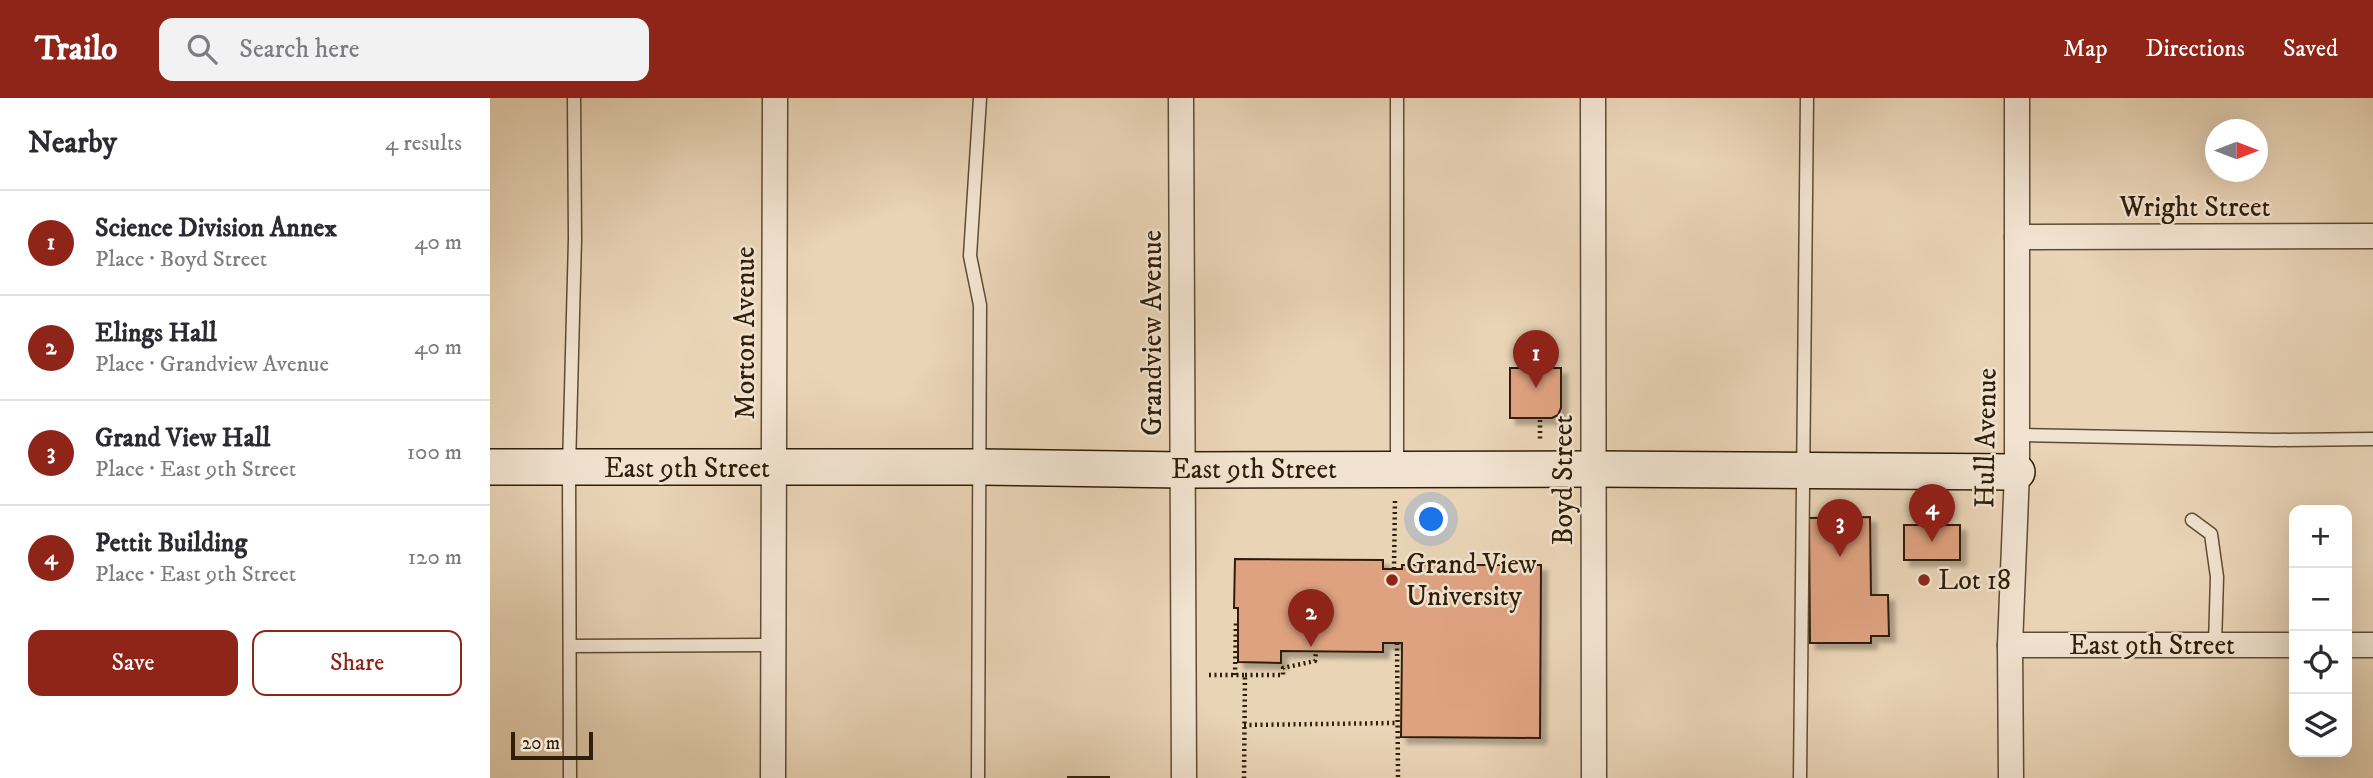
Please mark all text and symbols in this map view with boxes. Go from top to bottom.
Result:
search box [159,18,649,81]
text: Trailo [35,29,117,70]
icon: search [183,30,221,68]
text: Search here [239,33,359,66]
text: Map [2063,34,2108,64]
text: Directions [2146,34,2245,64]
text: Saved [2283,34,2338,64]
north arrow [2205,119,2268,182]
text: Nearby [28,125,117,162]
text: 4 results [385,129,462,158]
street label: Wright Street [2118,190,2271,225]
text: Science Division Annex [95,212,337,245]
text: 1 [47,228,55,257]
text: 40 m [414,228,462,257]
street label: Grandview Avenue [1135,230,1170,436]
text: Place · Boyd Street [95,245,267,274]
street label: Morton Avenue [728,246,763,420]
text: Elings Hall [95,317,217,350]
pin: 1 [1513,330,1559,388]
text: 2 [45,333,57,362]
text: 40 m [414,333,462,362]
text: Place · Grandview Avenue [95,350,329,379]
street label: Hull Avenue [1967,368,2005,508]
street label: Boyd Street [1546,415,1581,545]
text: Grand View Hall [95,422,270,455]
text: 3 [47,438,55,467]
text: 100 m [407,438,462,467]
street label: East 9th Street [604,451,770,486]
street label: East 9th Street [1171,452,1337,487]
text: Place · East 9th Street [95,455,296,484]
pin: 4 [1909,484,1955,542]
pin: 3 [1817,499,1863,557]
your location [1414,502,1448,536]
map controls [2289,505,2352,757]
button: + [2289,505,2352,568]
text: Pettit Building [95,527,247,560]
text: 4 [44,543,58,572]
text: 120 m [408,543,462,572]
place label: Grand View University [1406,547,1537,614]
text: Place · East 9th Street [95,560,296,589]
place label: Lot 18 [1938,563,2011,598]
button: − [2289,568,2352,631]
marker: Grand View University [1384,572,1400,588]
marker: Lot 18 [1916,572,1932,588]
pin: 2 [1288,589,1334,647]
street label: East 9th Street [2069,628,2235,663]
button: Save [28,630,238,696]
button: Share [252,630,462,696]
button: locate [2289,631,2352,694]
button: layers [2289,694,2352,757]
scale bar [511,729,593,761]
text: 20 m [522,732,560,755]

